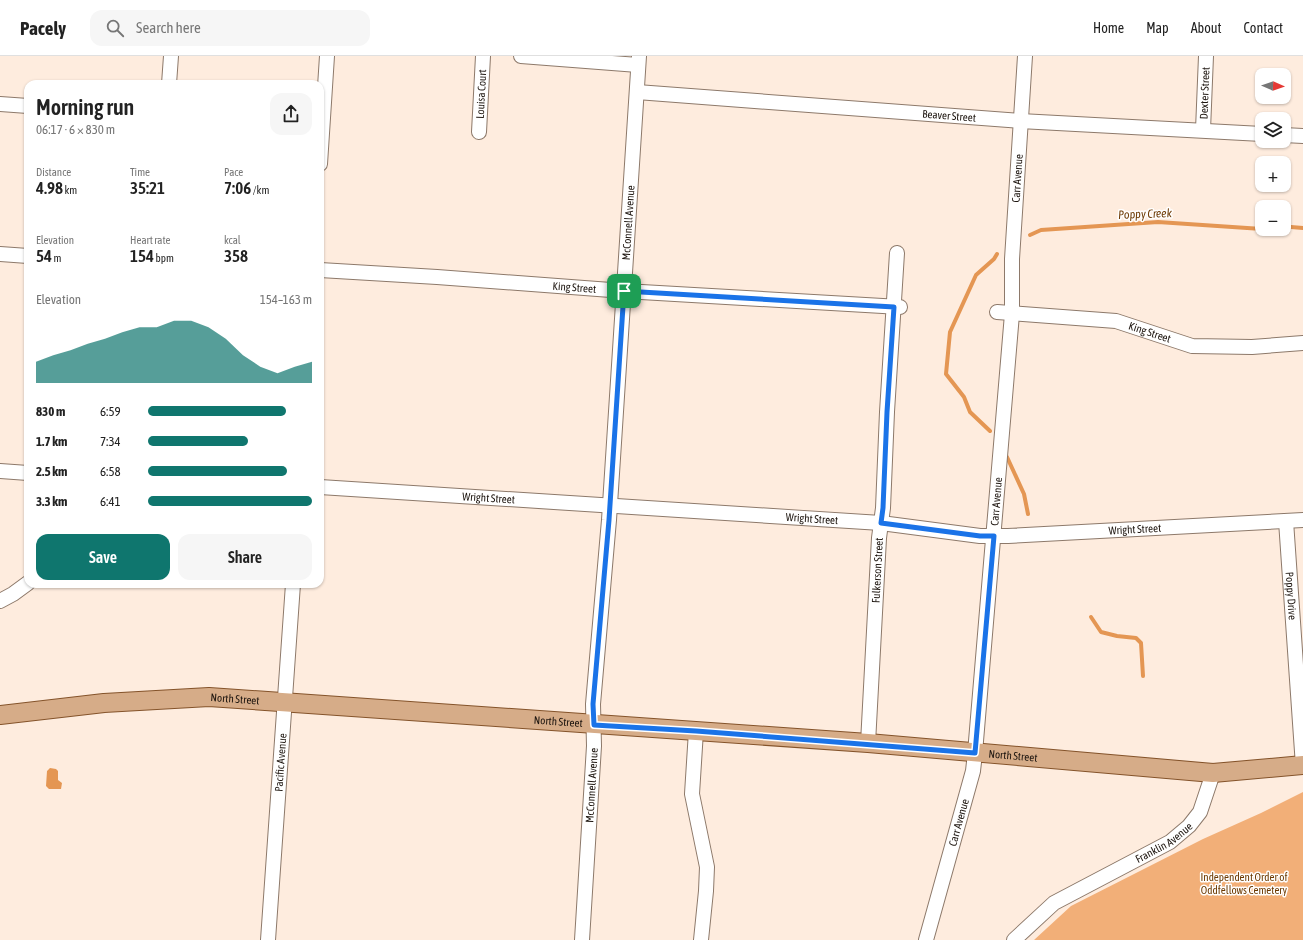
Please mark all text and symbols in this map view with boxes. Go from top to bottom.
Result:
search box [90,10,370,46]
text: Pacely [20,17,66,39]
icon: search [104,17,126,39]
text: Search here [136,19,201,36]
text: Home [1093,20,1124,36]
text: Map [1146,20,1169,36]
text: About [1191,20,1222,36]
text: Contact [1244,20,1283,36]
street label: Dexter Street [1197,67,1212,120]
north arrow [1255,68,1291,104]
map controls [1255,68,1291,236]
street label: Louisa Court [474,69,488,119]
button: share [270,93,312,135]
text: Morning run [36,94,134,120]
street label: Beaver Street [922,108,976,124]
button: layers [1255,112,1291,148]
text: 06:17 · 6 × 830 m [36,122,115,137]
street label: Carr Avenue [1010,154,1025,203]
button: + [1255,156,1291,192]
text: Distance [36,166,71,178]
text: Time [130,166,150,178]
text: Pace [224,166,243,178]
text: 4.98 [36,178,63,198]
text: 35:21 [130,178,165,198]
text: 7:06 [224,178,251,198]
text: km [63,184,77,196]
text: /km [251,184,269,196]
street label: McConnell Avenue [620,185,637,261]
button: − [1255,200,1291,236]
water label: Poppy Creek [1118,206,1173,222]
text: Elevation [36,234,74,246]
text: Heart rate [130,234,171,246]
text: kcal [224,234,241,246]
text: 54 [36,246,52,266]
text: 154 [130,246,154,266]
text: 358 [224,246,248,266]
text: m [52,252,61,264]
text: bpm [154,252,174,264]
pin [607,274,641,308]
street label: King Street [552,280,597,295]
icon: arrive [613,280,635,302]
text: Elevation [36,292,81,307]
text: 154–163 m [260,292,312,307]
street label: King Street [1127,320,1172,345]
text: 830 m [36,404,65,419]
text: 6:59 [100,404,121,419]
text: 1.7 km [36,434,67,449]
text: 7:34 [100,434,121,449]
text: 2.5 km [36,464,67,479]
text: 6:58 [100,464,121,479]
street label: Carr Avenue [988,477,1004,526]
street label: Wright Street [462,490,515,505]
text: 3.3 km [36,494,67,509]
text: 6:41 [100,494,121,509]
street label: Wright Street [785,511,839,526]
street label: Wright Street [1108,522,1161,537]
button: Save [36,534,170,580]
button: Share [178,534,312,580]
street label: Fulkerson Street [870,537,885,603]
street label: Poppy Drive [1284,571,1299,620]
street label: North Street [210,691,260,707]
street label: North Street [533,714,583,729]
street label: Pacific Avenue [272,733,289,792]
street label: McConnell Avenue [583,747,600,823]
street label: North Street [988,748,1038,764]
street label: Carr Avenue [946,797,971,847]
street label: Franklin Avenue [1133,820,1195,865]
park label: Independent Order of Oddfellows Cemetery [1201,871,1288,896]

